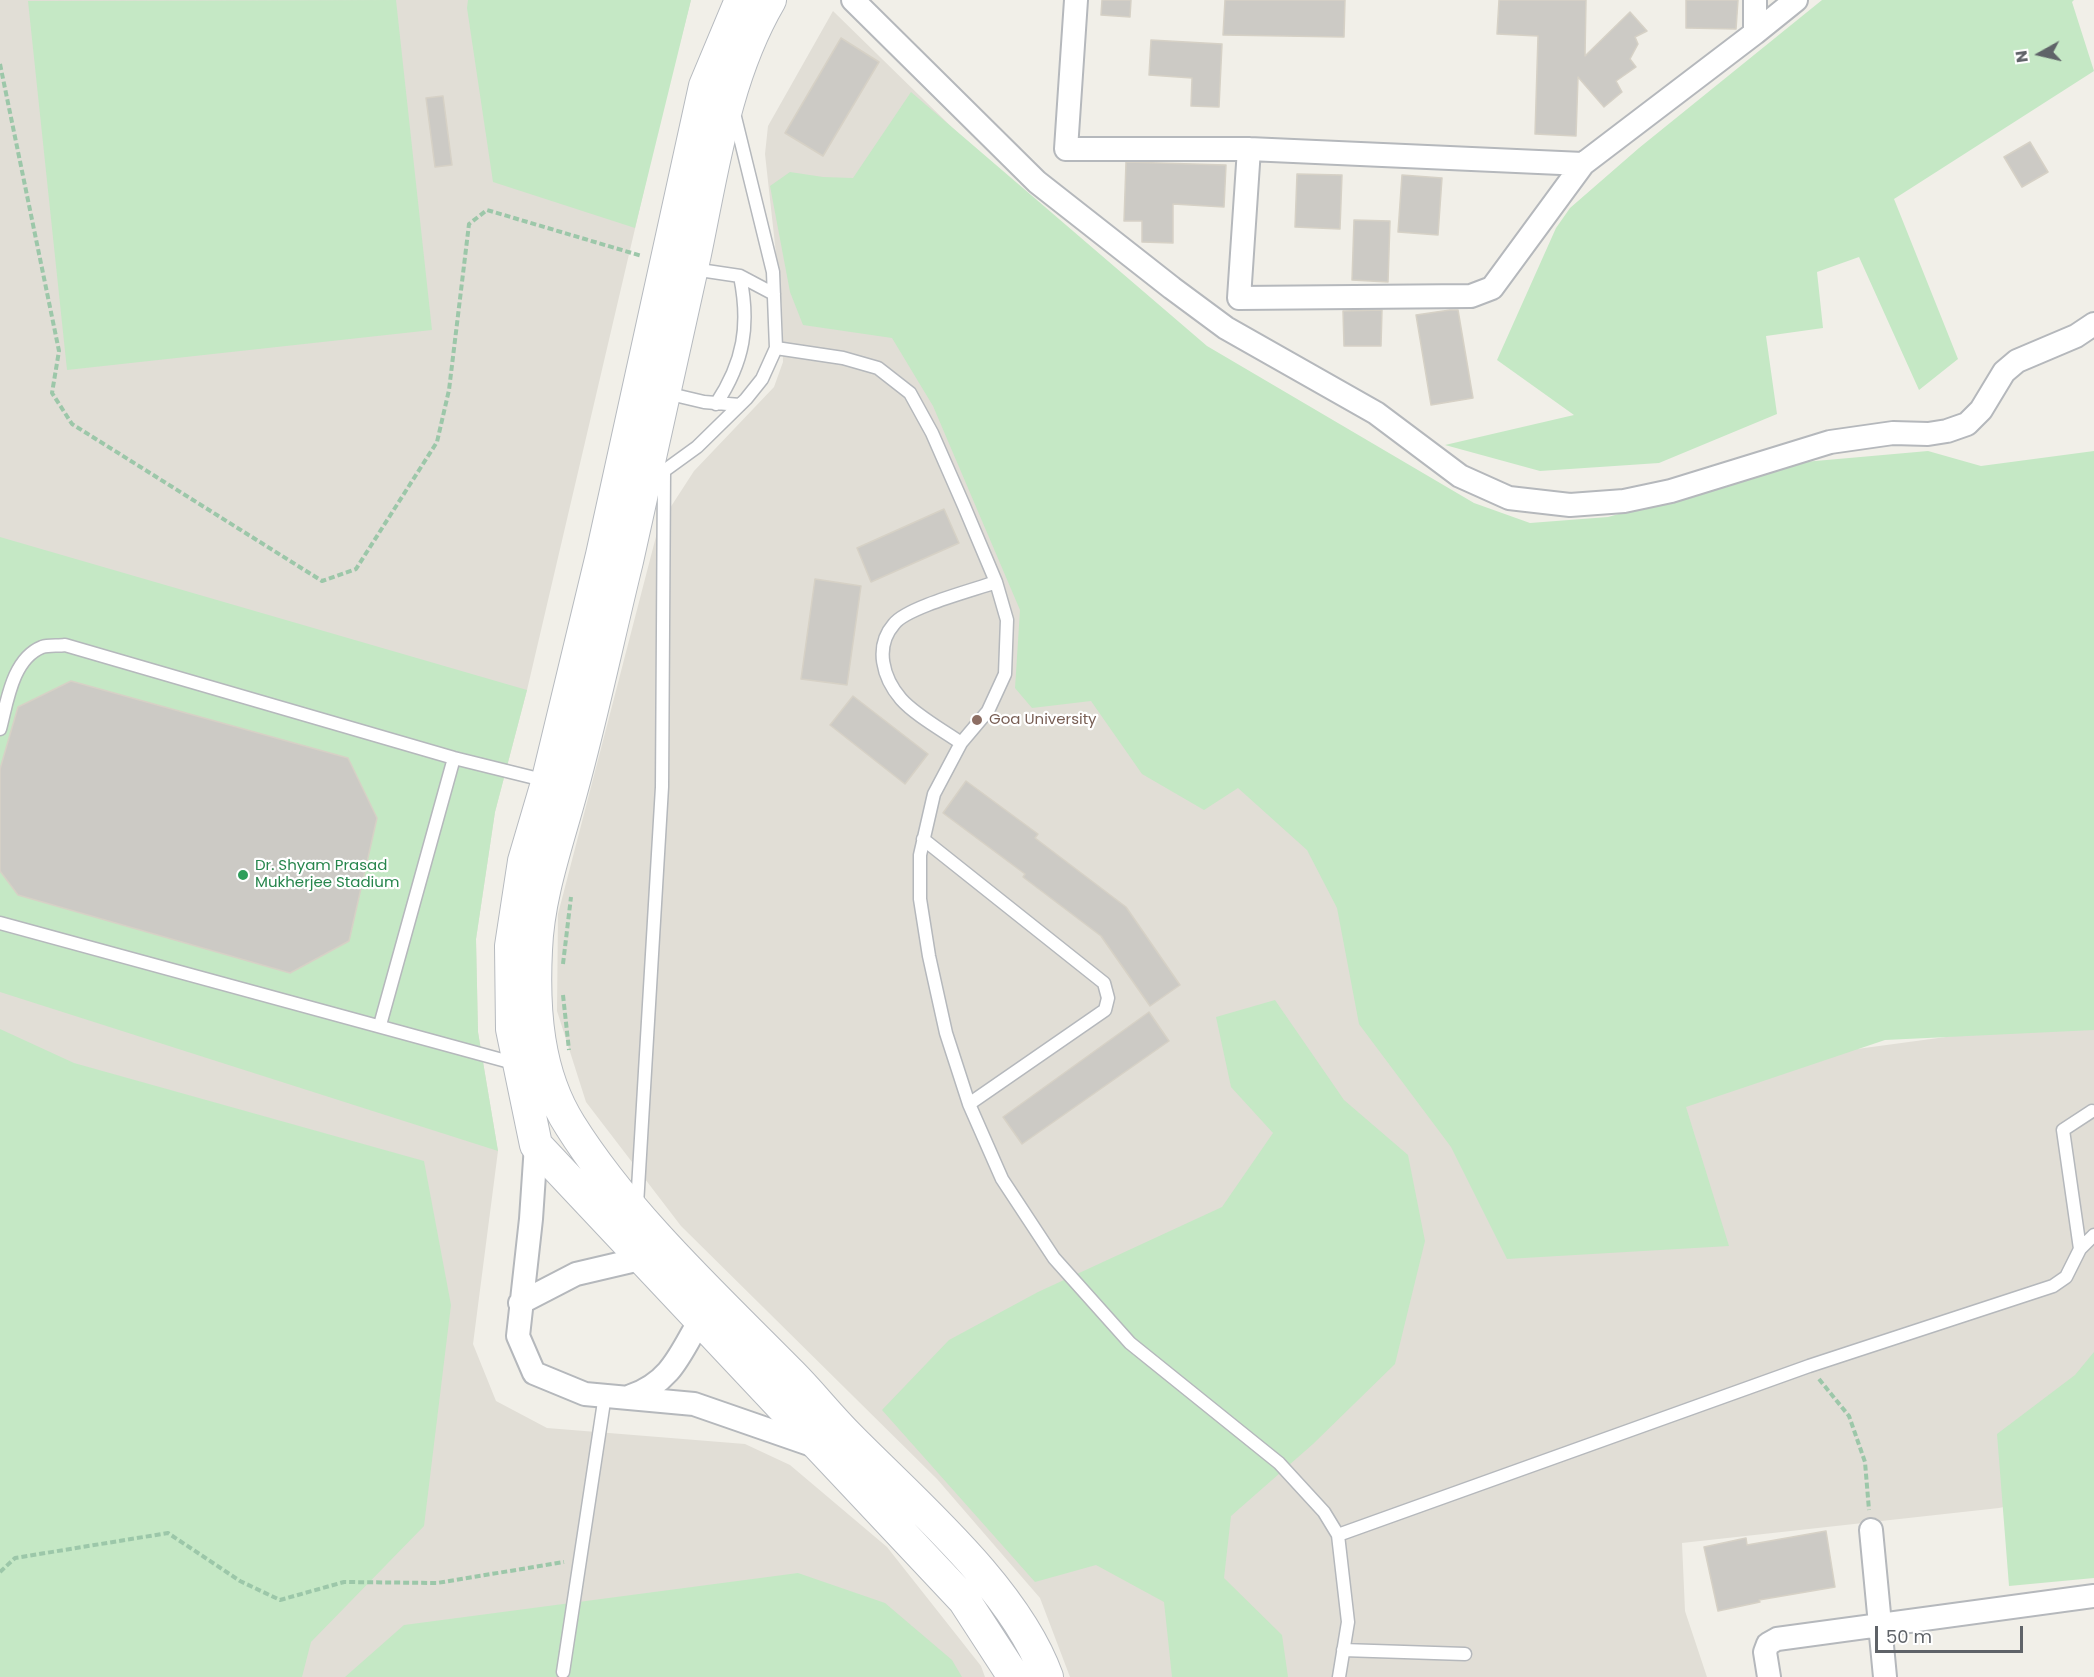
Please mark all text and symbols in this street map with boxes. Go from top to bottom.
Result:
north arrow [2010,24,2070,84]
text: N [2009,49,2034,64]
place label: Goa University [989,711,1097,729]
marker: Goa University [970,713,984,727]
place label: Dr. Shyam Prasad Mukherjee Stadium [255,857,399,892]
marker: Dr. Shyam Prasad Mukherjee Stadium [236,868,250,882]
scale bar [1878,1614,2026,1652]
text: 50 m [1886,1624,1932,1649]

